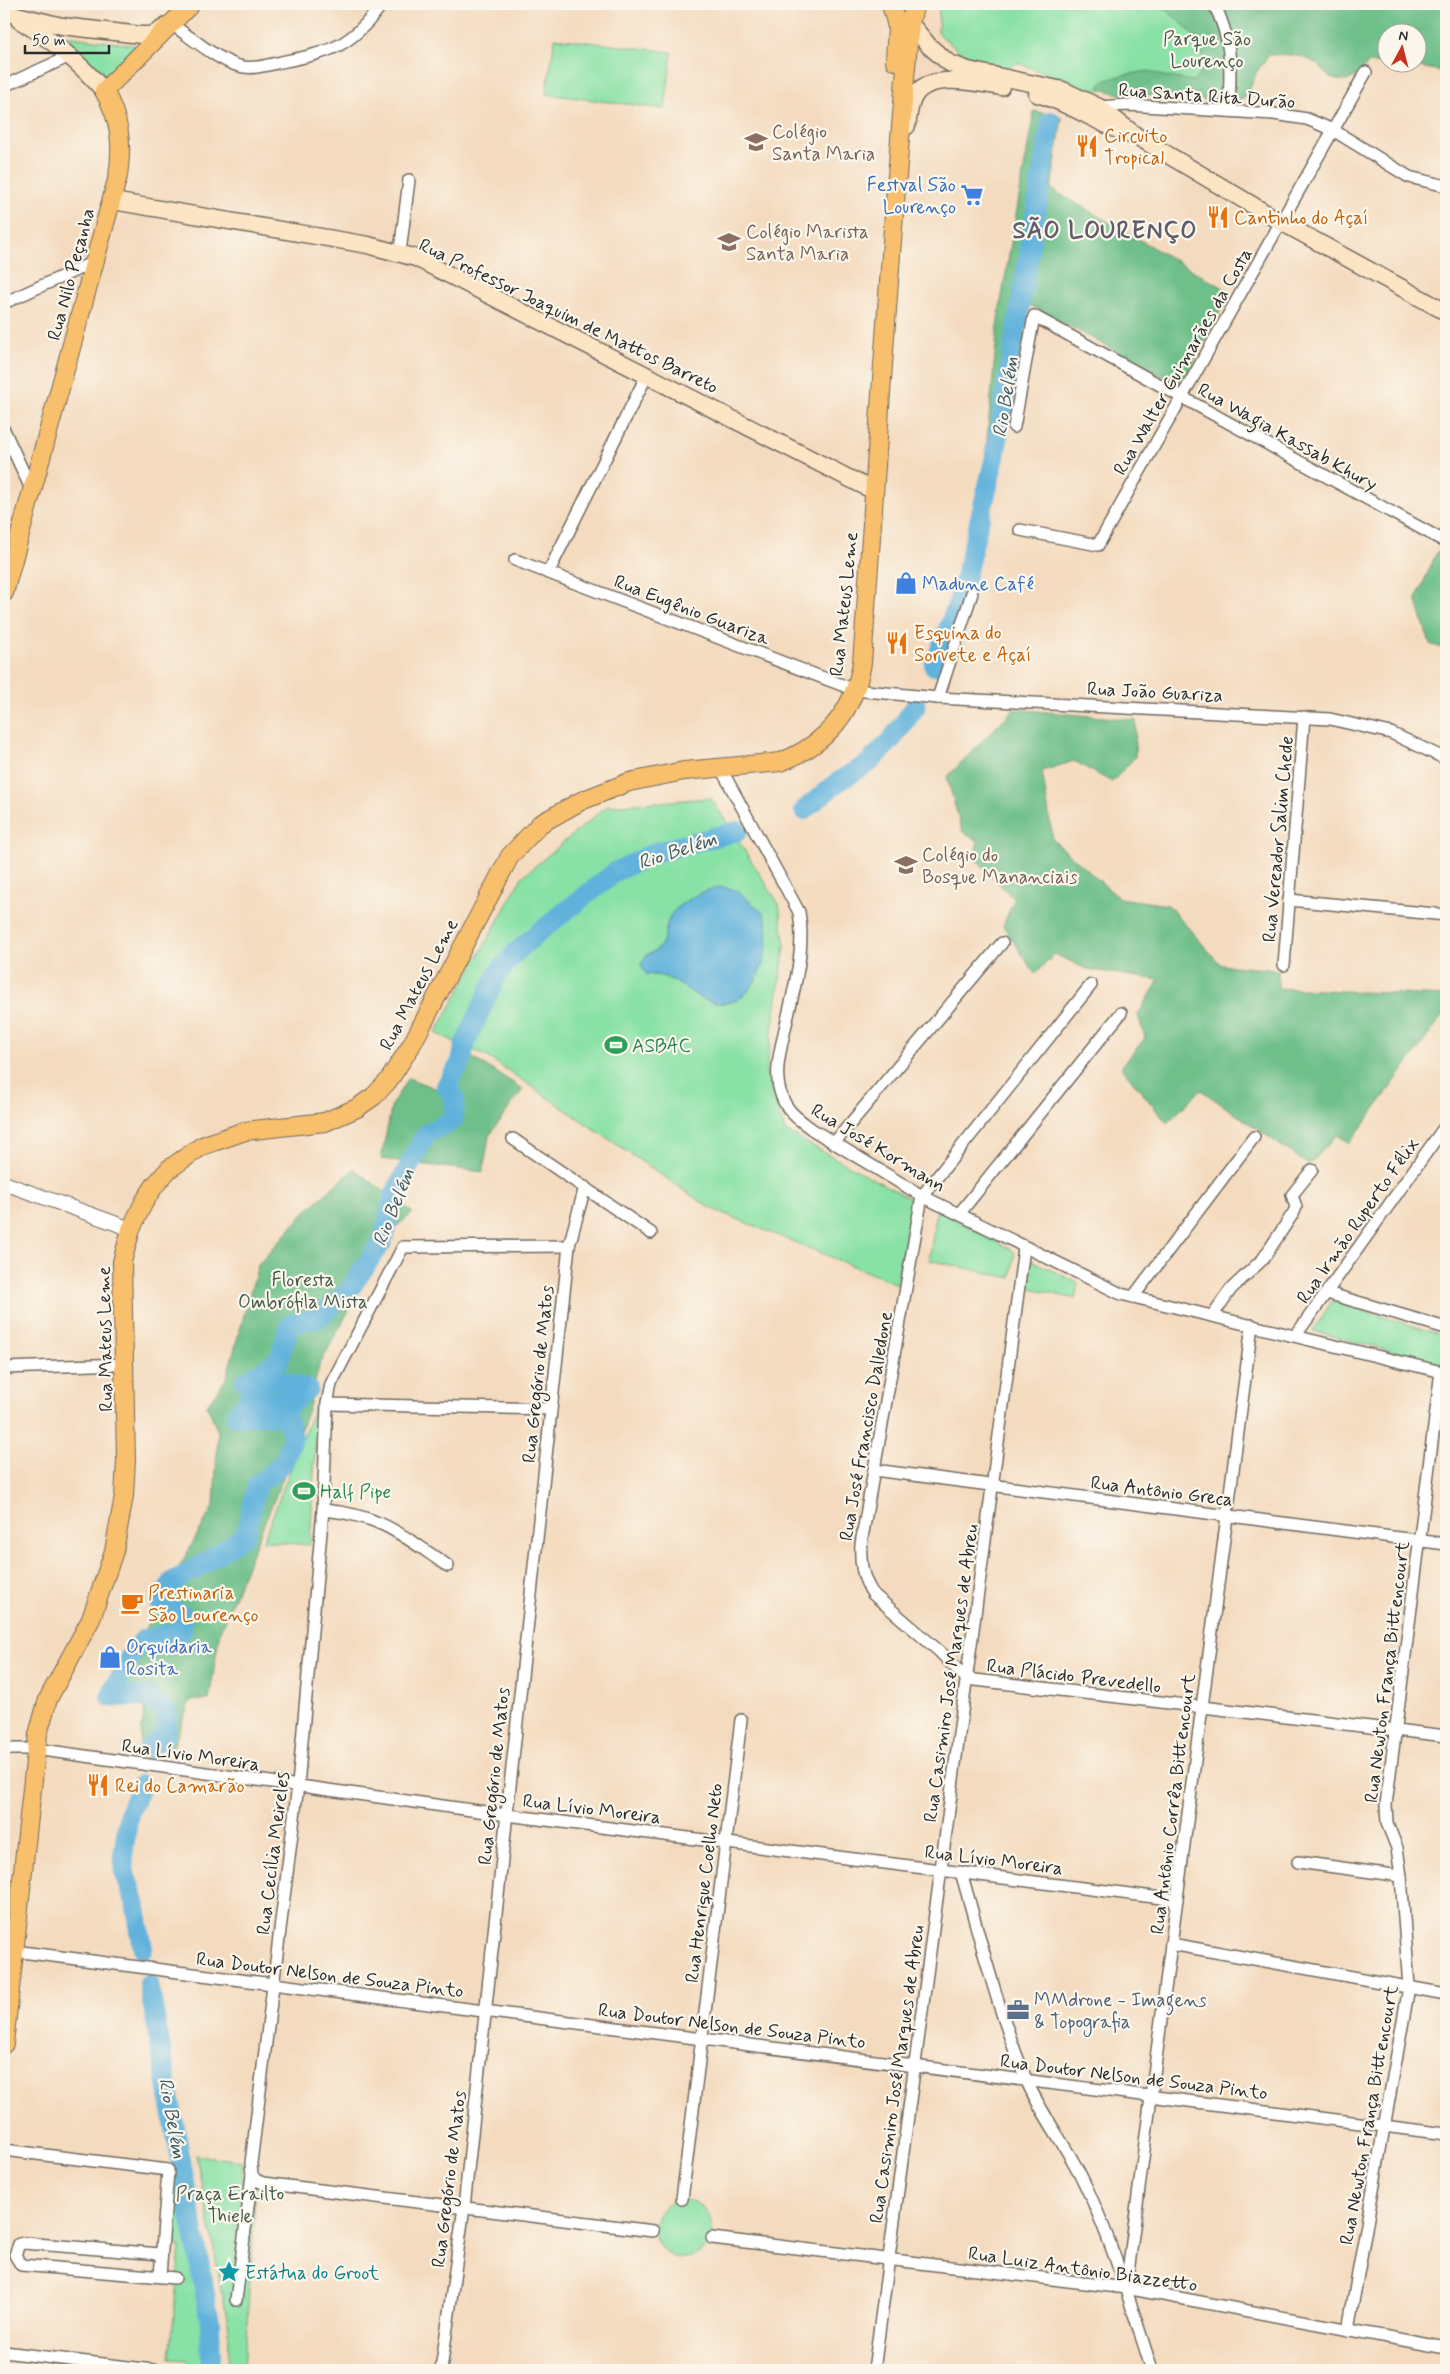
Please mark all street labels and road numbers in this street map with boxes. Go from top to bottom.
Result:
street label: Rua Santa Rita Durão [1118,78,1296,115]
street label: Rua Nilo Peçanha [42,205,101,343]
street label: Rua Professor Joaquim de Mattos Barreto [414,233,722,400]
street label: Rua Walter Guimarães da Costa [1108,244,1259,480]
street label: Rua Wagia Kassab Khury [1191,377,1382,500]
street label: Rua Mateus Leme [824,530,865,678]
street label: Rua Eugênio Guariza [610,569,773,653]
street label: Rua João Guariza [1086,676,1224,709]
street label: Rua Vereador Salim Chede [1257,735,1300,943]
street label: Rua Mateus Leme [374,915,465,1055]
street label: Rua José Kormann [806,1098,950,1198]
street label: Rua Irmão Ruperto Félix [1291,1133,1425,1309]
street label: Rua Mateus Leme [92,1266,119,1412]
street label: Rua Gregório de Matos [517,1284,562,1464]
street label: Rua José Francisco Dalledone [834,1309,899,1543]
street label: Rua Antônio Greca [1089,1470,1234,1513]
street label: Rua Casimiro José Marques de Abreu [918,1522,985,1824]
street label: Rua Newton França Bittencourt [1359,1540,1416,1804]
street label: Rua Plácido Prevedello [985,1653,1162,1700]
street label: Rua Antônio Corrêa Bittencourt [1145,1672,1202,1936]
street label: Rua Gregório de Matos [473,1686,518,1866]
street label: Rua Lívio Moreira [120,1733,262,1778]
street label: Rua Cecília Meireles [251,1770,296,1936]
street label: Rua Henrique Coelho Neto [680,1782,729,1984]
street label: Rua Lívio Moreira [521,1789,663,1830]
street label: Rua Lívio Moreira [923,1840,1065,1881]
street label: Rua Casimiro José Marques de Abreu [864,1923,931,2225]
street label: Rua Doutor Nelson de Souza Pinto [195,1947,465,2004]
street label: Rua Newton França Bittencourt [1334,1984,1405,2247]
street label: Rua Doutor Nelson de Souza Pinto [597,1998,867,2055]
street label: Rua Doutor Nelson de Souza Pinto [999,2049,1269,2106]
street label: Rua Gregório de Matos [426,2089,475,2269]
street label: Rua Luiz Antônio Biazzetto [967,2241,1199,2298]

